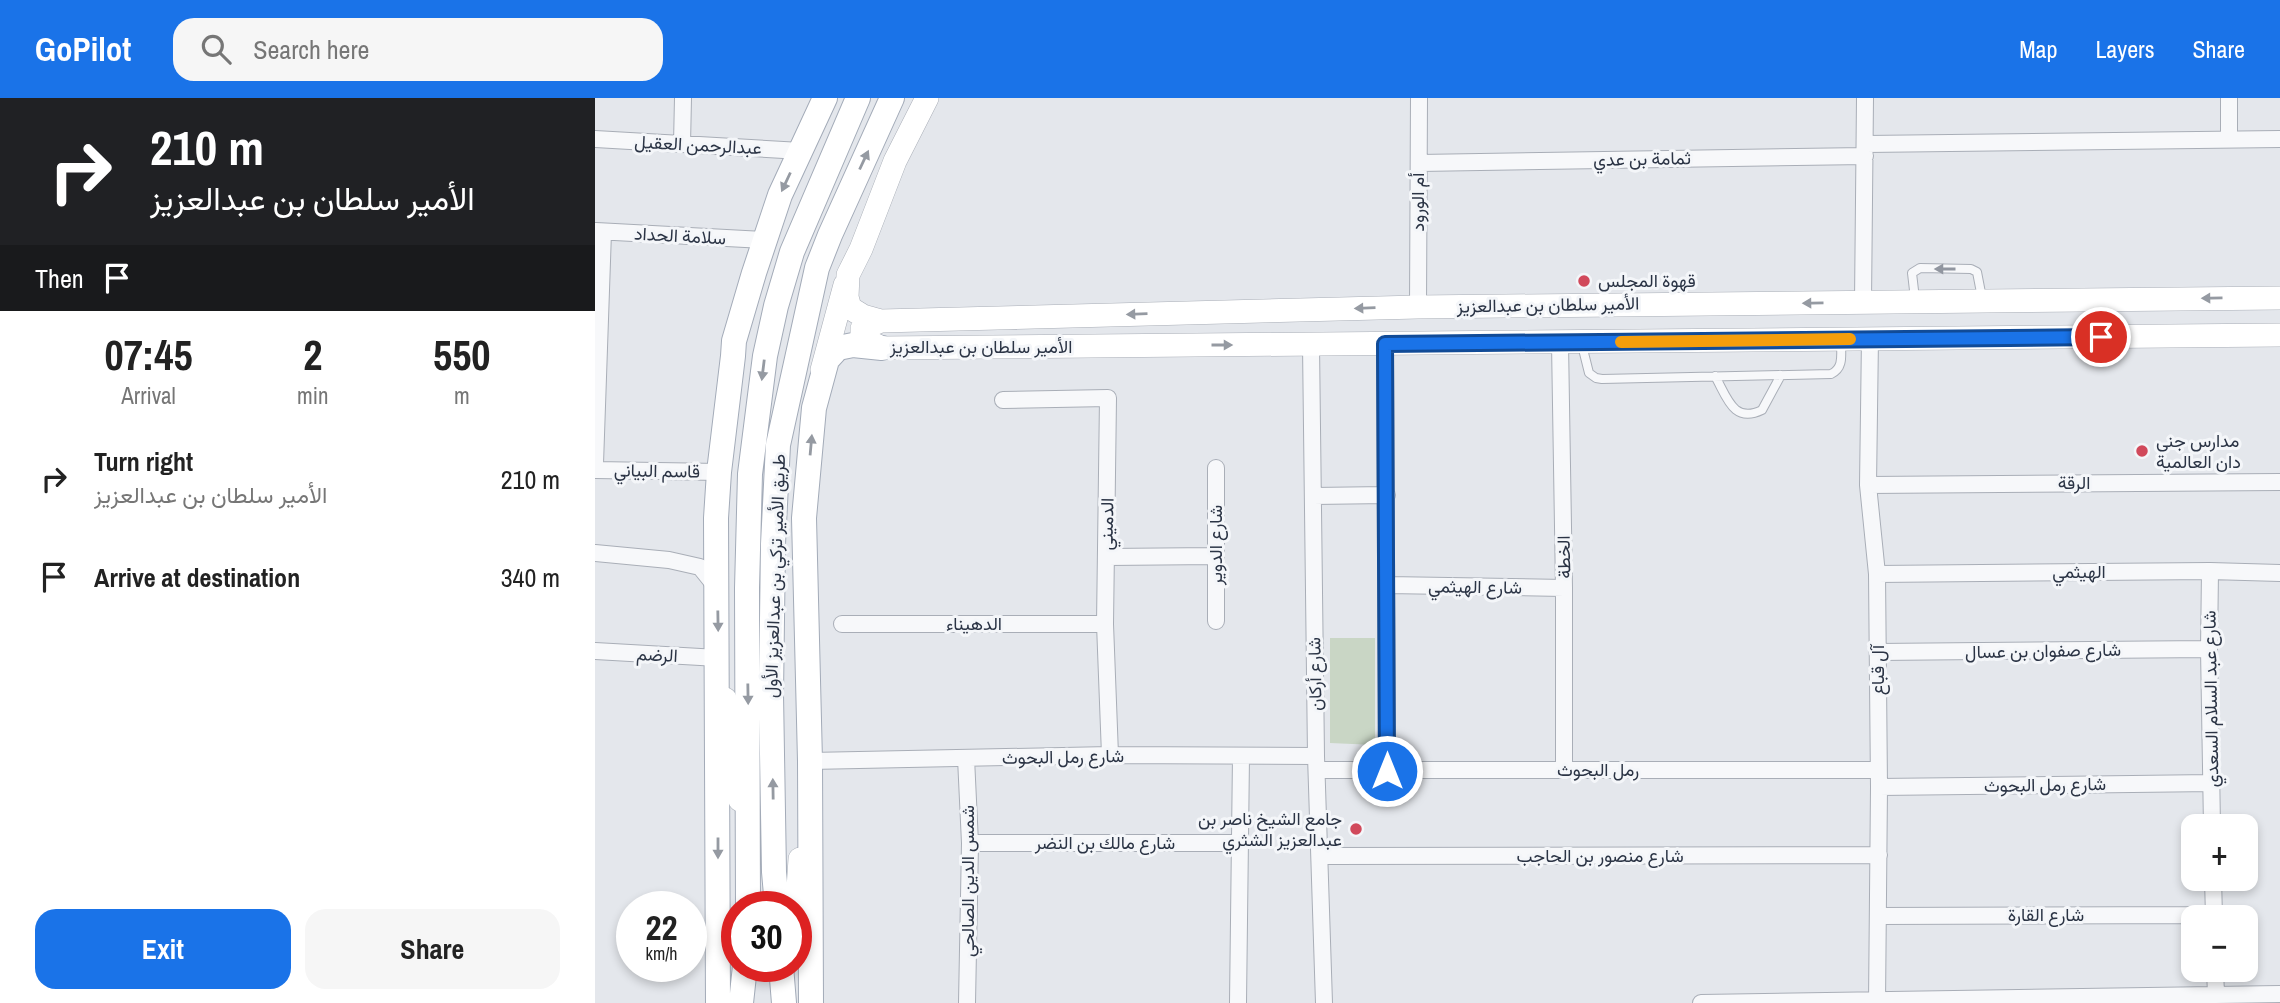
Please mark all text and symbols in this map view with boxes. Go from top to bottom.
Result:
search box [173,18,663,81]
text: GoPilot [35,27,131,71]
icon: search [197,30,235,68]
text: Search here [253,32,369,67]
text: Map [2019,33,2057,65]
text: Layers [2095,33,2154,65]
text: Share [2192,33,2245,65]
text: 210 m [150,114,264,180]
icon: right [35,126,126,217]
street label: عبدالرحمن العقيل [634,129,762,160]
street label: ثمامة بن عدي [1593,145,1691,175]
one-way arrow [859,149,870,170]
one-way arrow [780,172,792,192]
street label: أم الورود [1405,173,1430,231]
text: الأمير سلطان بن عبدالعزيز [150,177,475,220]
street label: سلامة الحداد [633,221,727,250]
icon: arrive [98,259,136,297]
text: Then [35,261,84,296]
one-way arrow [1933,263,1955,275]
place label: قهوة المجلس [1598,268,1696,293]
marker: قهوة المجلس [1576,273,1592,289]
street label: الأمير سلطان بن عبدالعزيز [1455,290,1640,319]
one-way arrow [2201,293,2223,304]
one-way arrow [1802,297,1824,309]
one-way arrow [1354,302,1376,314]
pin [2071,307,2131,367]
one-way arrow [1126,308,1148,320]
icon: arrive [2082,318,2120,356]
text: 07:45 [105,327,193,383]
text: 2 [303,327,322,383]
text: 550 [433,327,491,383]
street label: الأمير سلطان بن عبدالعزيز [889,334,1072,359]
one-way arrow [1211,339,1233,351]
one-way arrow [758,359,769,381]
text: Arrival [121,380,176,411]
text: min [297,380,329,411]
text: m [454,380,470,411]
place label: مدارس جنى دان العالمية [2156,428,2241,474]
one-way arrow [806,434,817,456]
marker: مدارس جنى دان العالمية [2134,443,2150,459]
text: Turn right [94,444,193,479]
street label: طريق الأمير تركي بن عبدالعزيز الأول [758,453,794,699]
street label: قاسم البياني [614,457,700,487]
icon: right [35,460,73,498]
text: 210 m [501,462,560,497]
street label: الرقة [2058,470,2090,495]
text: الأمير سلطان بن عبدالعزيز [94,479,327,510]
street label: الدميني [1094,497,1122,551]
street label: شارع الدوير [1203,505,1228,586]
street label: الخطة [1551,535,1576,579]
icon: arrive [35,558,73,596]
street label: الهيثمي [2052,559,2106,587]
text: Arrive at destination [94,560,300,595]
text: 340 m [501,560,560,595]
street label: شارع الهيثمي [1428,573,1522,603]
one-way arrow [712,610,723,632]
street label: شارع عبد السلام السعدي [2196,610,2228,788]
street label: الدهيناء [946,611,1002,636]
street label: شارع أركان [1301,637,1328,711]
street label: شارع صفوان بن عسال [1965,637,2121,664]
street label: الرضم [636,641,678,668]
street label: آل قباع [1865,643,1890,695]
one-way arrow [742,683,754,705]
position arrow [1350,734,1424,808]
street label: شارع رمل البحوث [1002,743,1124,770]
street label: رمل البحوث [1557,757,1639,782]
street label: شارع رمل البحوث [1984,771,2106,798]
one-way arrow [767,778,779,800]
street label: شمس الدين الصالحي [955,805,983,957]
place label: جامع الشيخ ناصر بن عبدالعزيز الشثري [1198,806,1342,855]
map controls [2181,814,2258,982]
button: + [2181,814,2258,891]
marker: جامع الشيخ ناصر بن عبدالعزيز الشثري [1348,821,1364,837]
street label: شارع مالك بن النضر [1034,830,1175,855]
one-way arrow [712,838,724,860]
street label: شارع منصور بن الحاجب [1516,843,1684,868]
speed limit sign: 30 [721,891,812,982]
street label: شارع القارة [2008,902,2084,927]
text: 22 [646,904,677,951]
button: − [2181,905,2258,982]
button: Exit [35,909,291,989]
button: Share [305,909,560,989]
text: km/h [646,941,678,966]

